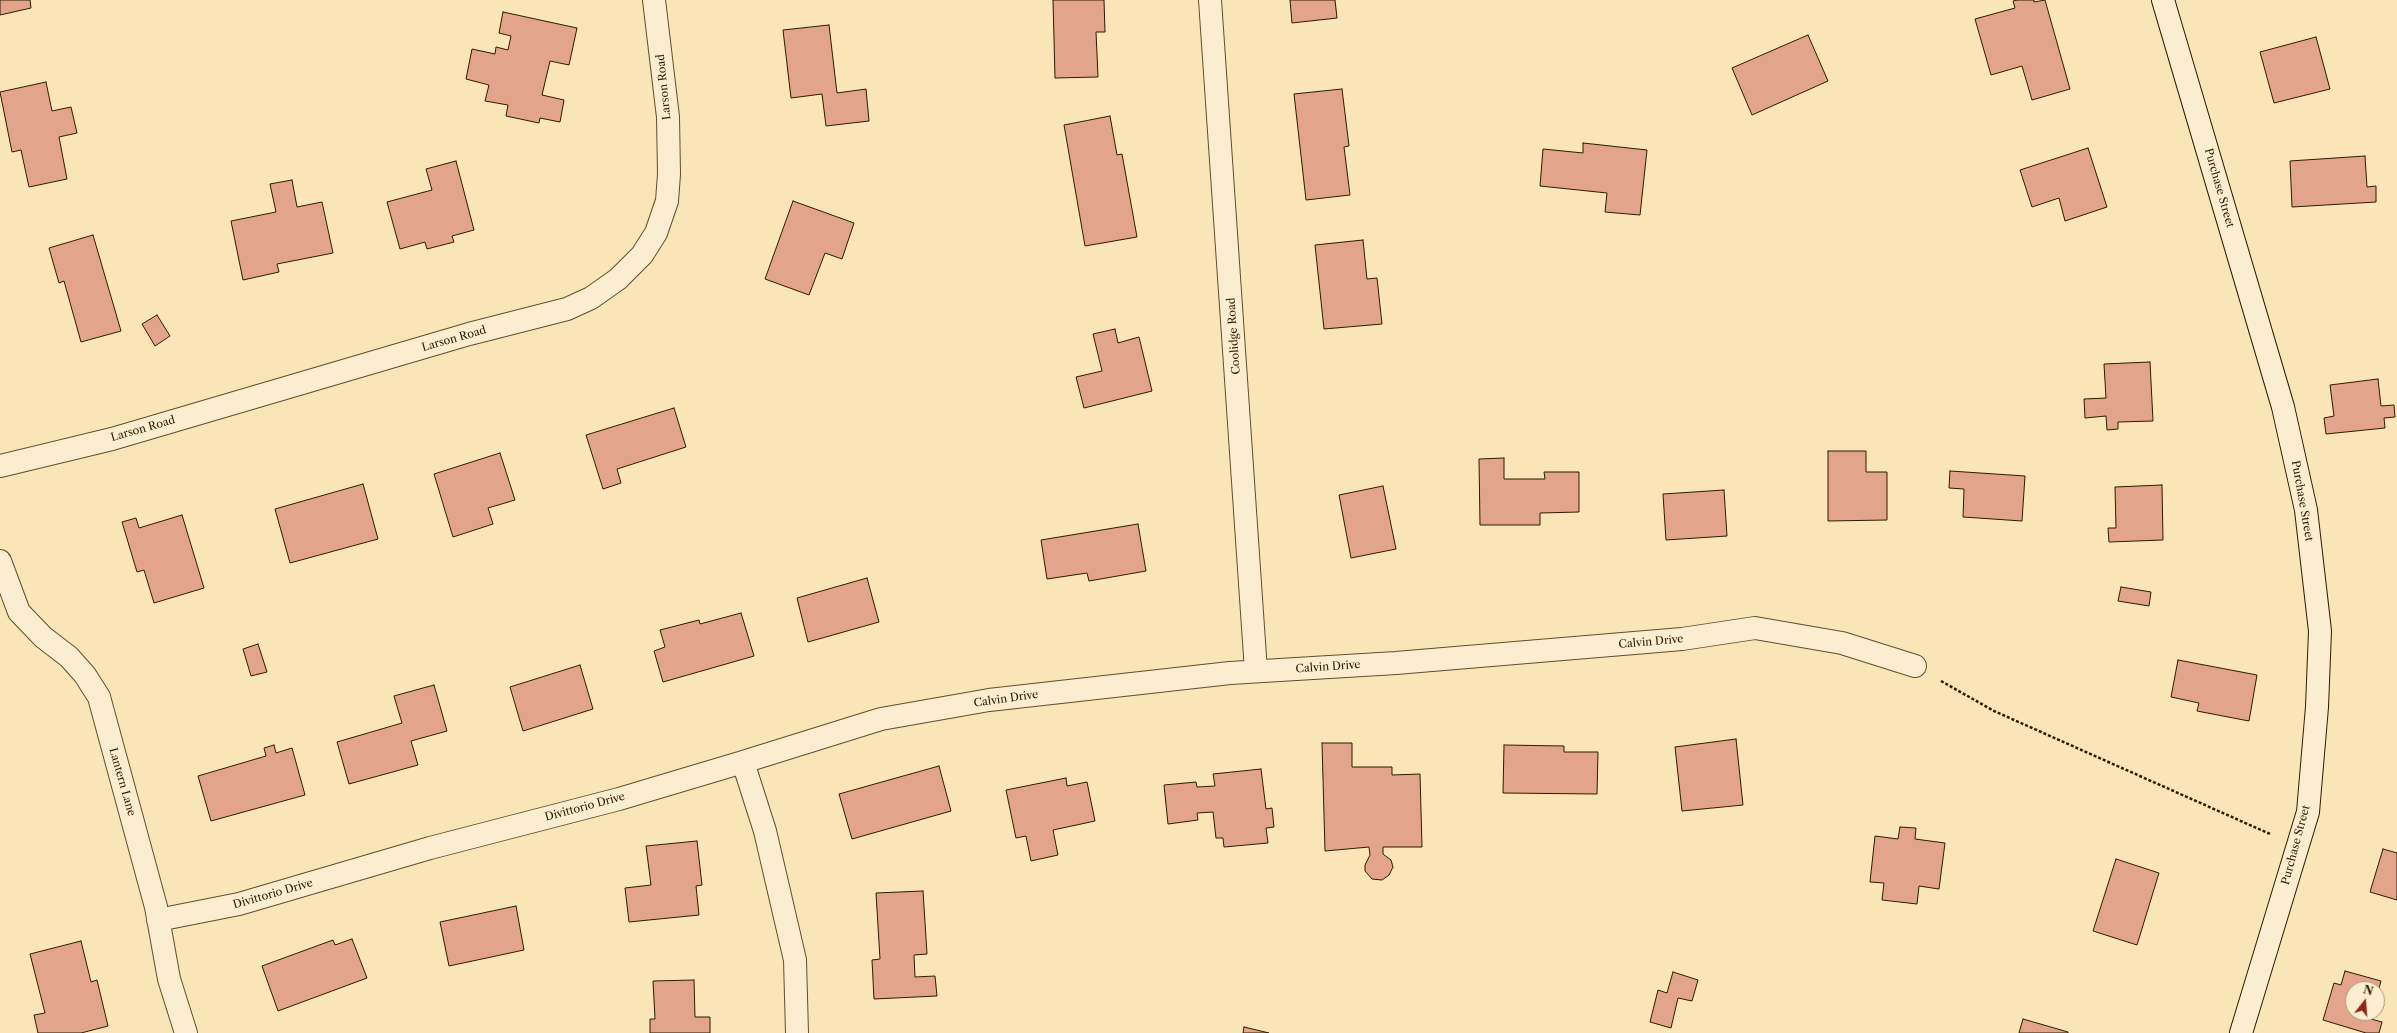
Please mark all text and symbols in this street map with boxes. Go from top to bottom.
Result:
street label: Larson Road [654,53,674,121]
street label: Purchase Street [2201,147,2237,229]
street label: Coolidge Road [1225,297,1243,375]
street label: Larson Road [420,324,488,354]
street label: Larson Road [109,414,177,444]
street label: Purchase Street [2288,459,2316,543]
street label: Calvin Drive [1618,633,1684,651]
street label: Calvin Drive [1295,658,1361,676]
street label: Calvin Drive [973,688,1039,710]
street label: Lantern Lane [106,746,138,818]
street label: Divittorio Drive [544,790,626,824]
street label: Purchase Street [2279,804,2313,886]
street label: Divittorio Drive [232,876,314,912]
north arrow [2345,981,2385,1021]
text: N [2362,982,2375,999]

